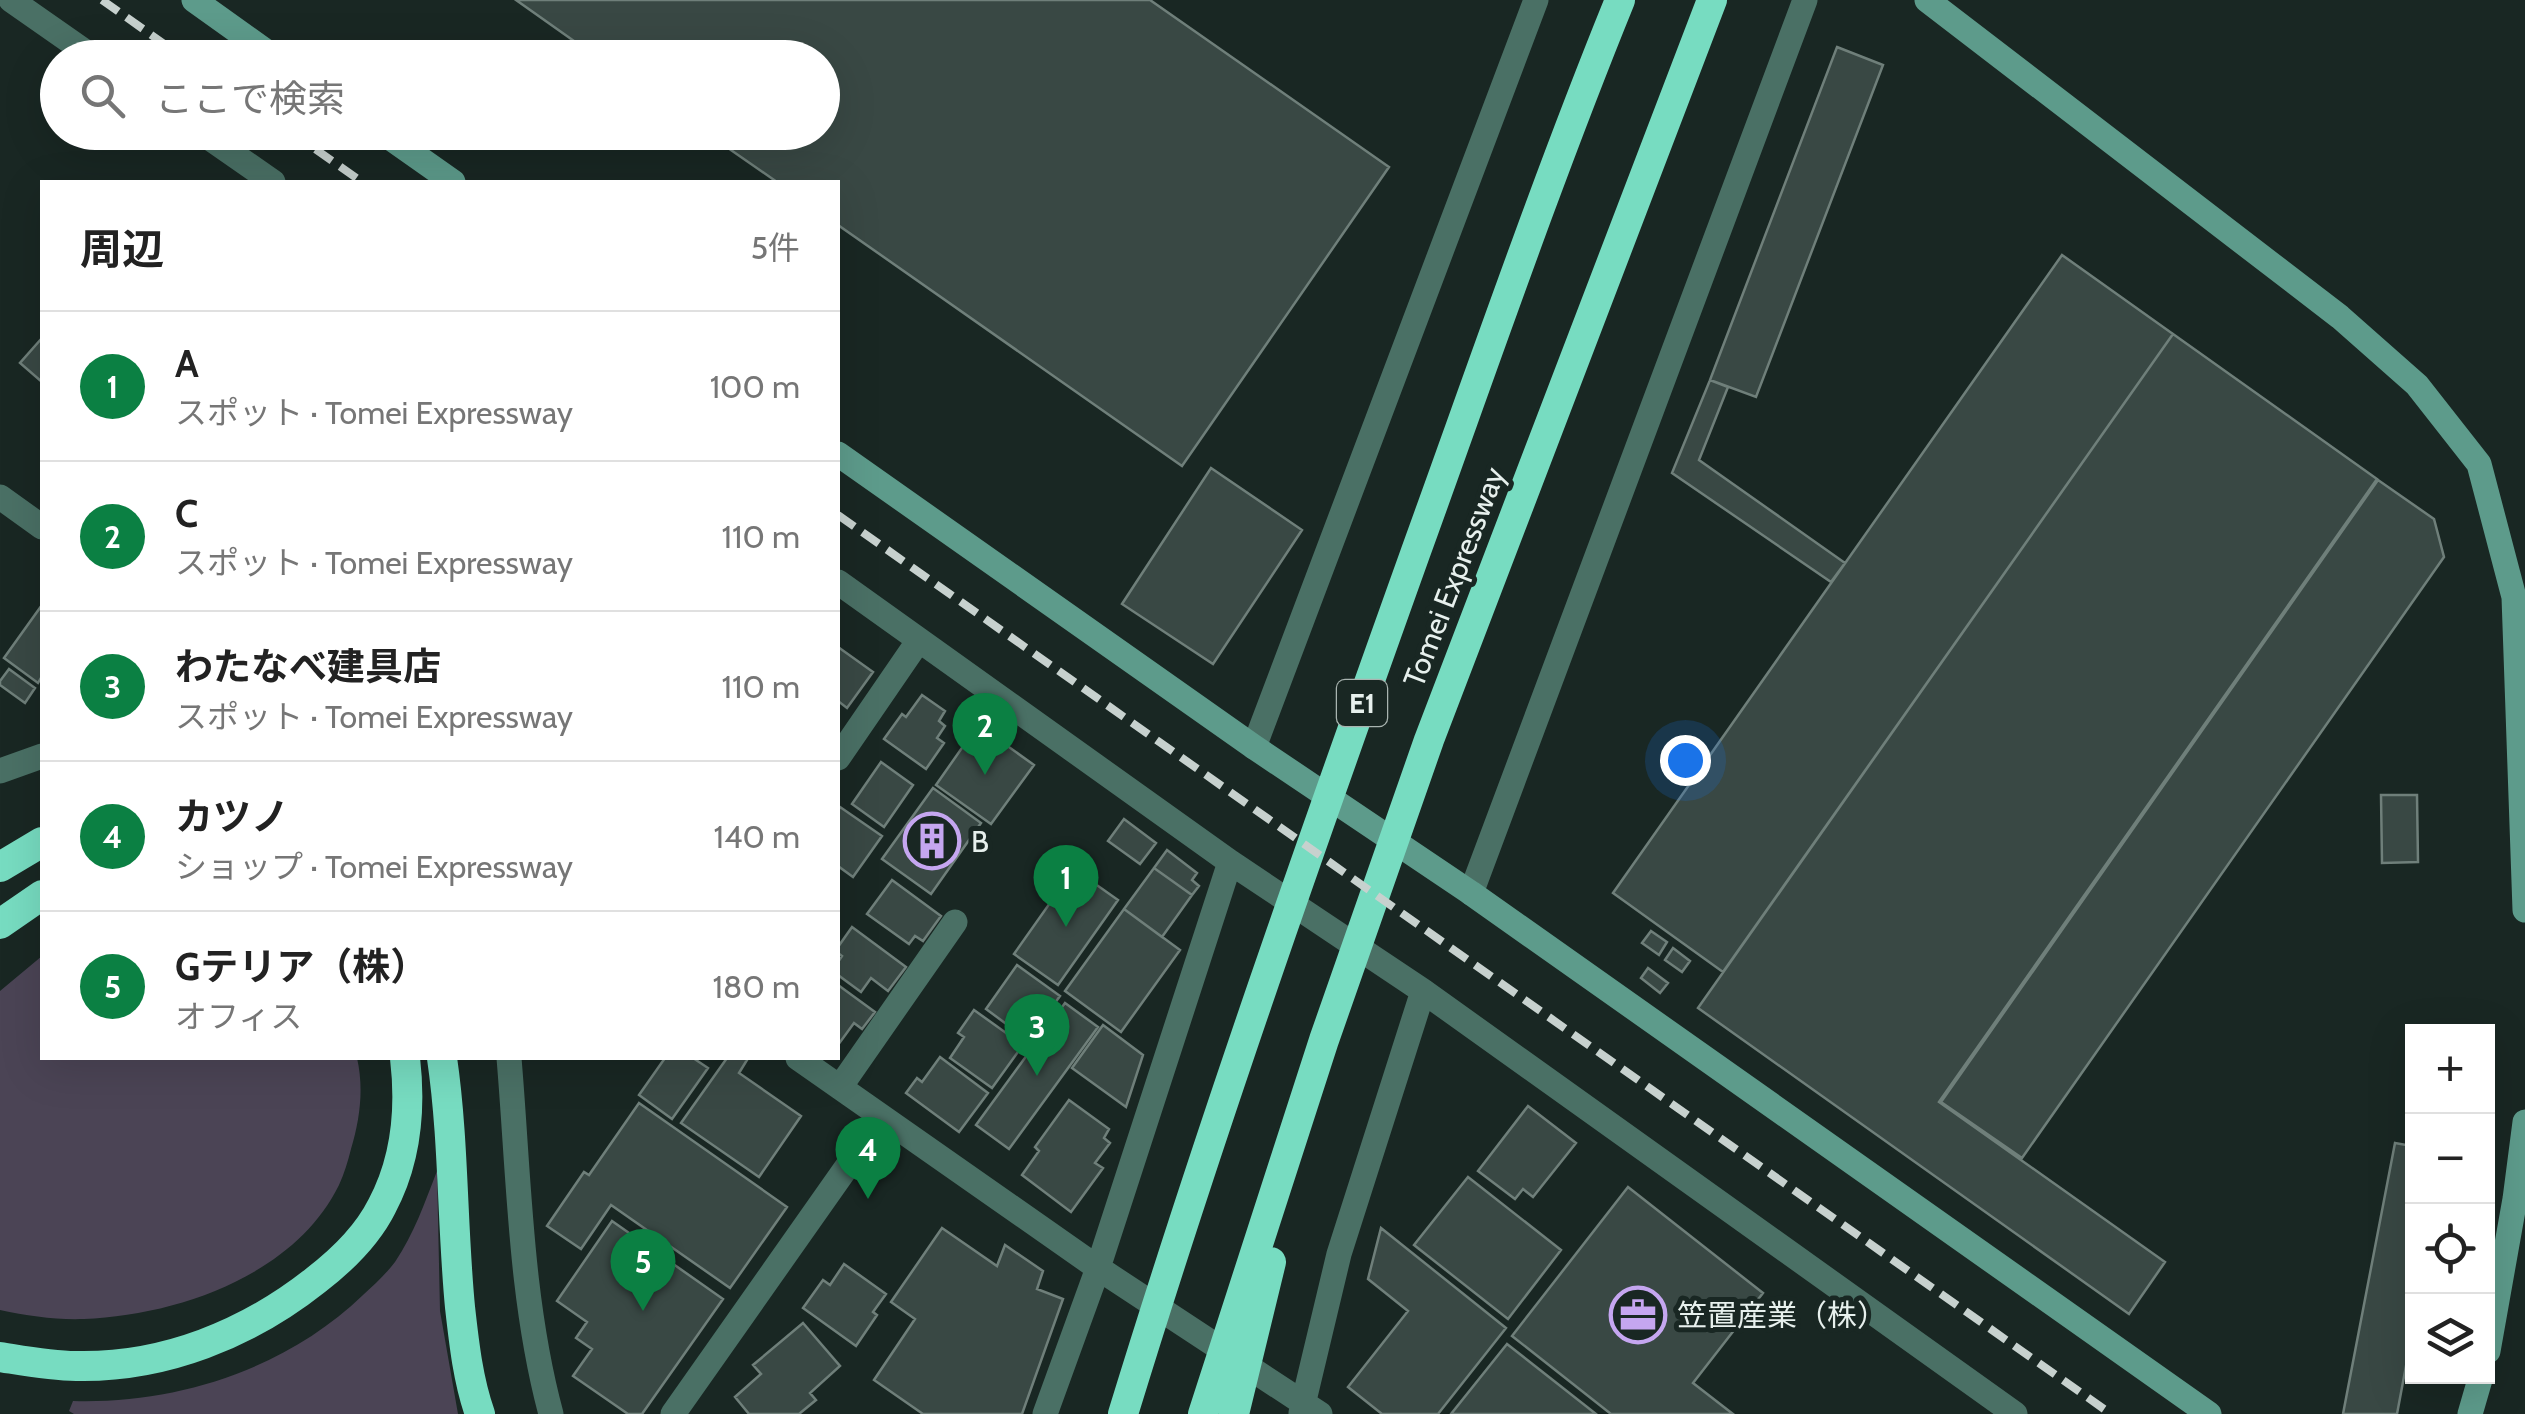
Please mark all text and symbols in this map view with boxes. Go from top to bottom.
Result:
search box [40,40,840,150]
icon: search [75,68,130,123]
text: ここで検索 [155,75,345,122]
text: 周辺 [80,223,164,275]
text: 5件 [751,228,800,267]
text: A [175,340,199,387]
text: 1 [107,367,118,406]
text: 100 m [710,367,800,406]
text: スポット · Tomei Expressway [175,393,573,432]
street label: Tomei Expressway [1395,462,1513,692]
text: C [175,490,198,537]
text: 2 [104,517,121,556]
text: 110 m [722,517,800,556]
text: スポット · Tomei Expressway [175,543,573,582]
text: わたなべ建具店 [175,643,441,690]
text: 3 [104,667,121,706]
text: 110 m [722,667,800,706]
road number: E1 [1337,680,1387,726]
pin: 2 [952,692,1018,775]
text: スポット · Tomei Expressway [175,697,573,736]
your location [1660,735,1711,786]
text: カツノ [175,793,289,840]
building icon: B [902,811,962,871]
text: 4 [103,817,122,856]
text: 140 m [713,817,800,856]
place label: B [971,823,989,860]
pin: 1 [1034,844,1098,927]
text: ショップ · Tomei Expressway [175,847,573,886]
text: Gテリア（株） [175,943,428,990]
text: 5 [104,967,121,1006]
text: 180 m [713,967,800,1006]
pin: 3 [1004,994,1070,1076]
text: オフィス [175,997,302,1036]
map controls [2405,1024,2495,1384]
button: + [2405,1024,2495,1114]
button: − [2405,1114,2495,1204]
pin: 4 [836,1116,900,1199]
button: locate [2405,1204,2495,1294]
pin: 5 [610,1228,676,1311]
office icon: 笠置産業（株） [1608,1285,1668,1345]
button: layers [2405,1294,2495,1384]
place label: 笠置産業（株） [1677,1297,1887,1334]

